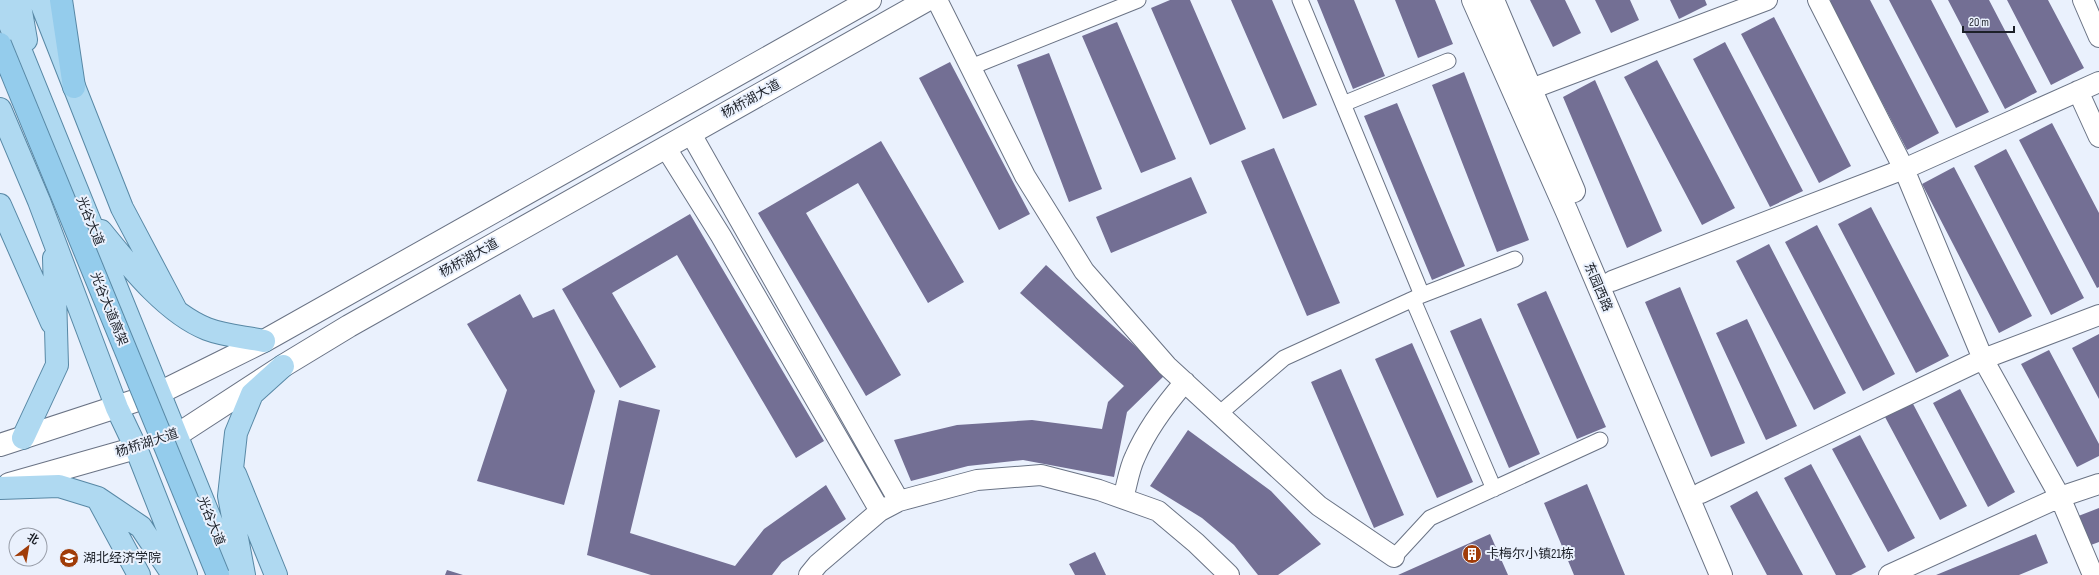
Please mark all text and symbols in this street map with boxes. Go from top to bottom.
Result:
scale bar [1963,8,2014,34]
text: 20 m [1969,15,1989,30]
street label: 杨桥湖大道 [719,76,783,122]
street label: 光谷大道 [73,194,107,248]
street label: 杨桥湖大道 [437,235,501,281]
street label: 东园西路 [1580,260,1616,314]
street label: 光谷大道高架 [87,270,131,348]
street label: 杨桥湖大道 [114,425,180,461]
street label: 光谷大道 [194,494,228,548]
north arrow [8,527,48,567]
text: 北 [25,530,41,547]
building icon: 卡梅尔小镇21栋 [1461,543,1483,565]
place label: 卡梅尔小镇21栋 [1486,546,1574,562]
school or university icon: 湖北经济学院 [58,547,80,569]
place label: 湖北经济学院 [83,550,161,566]

